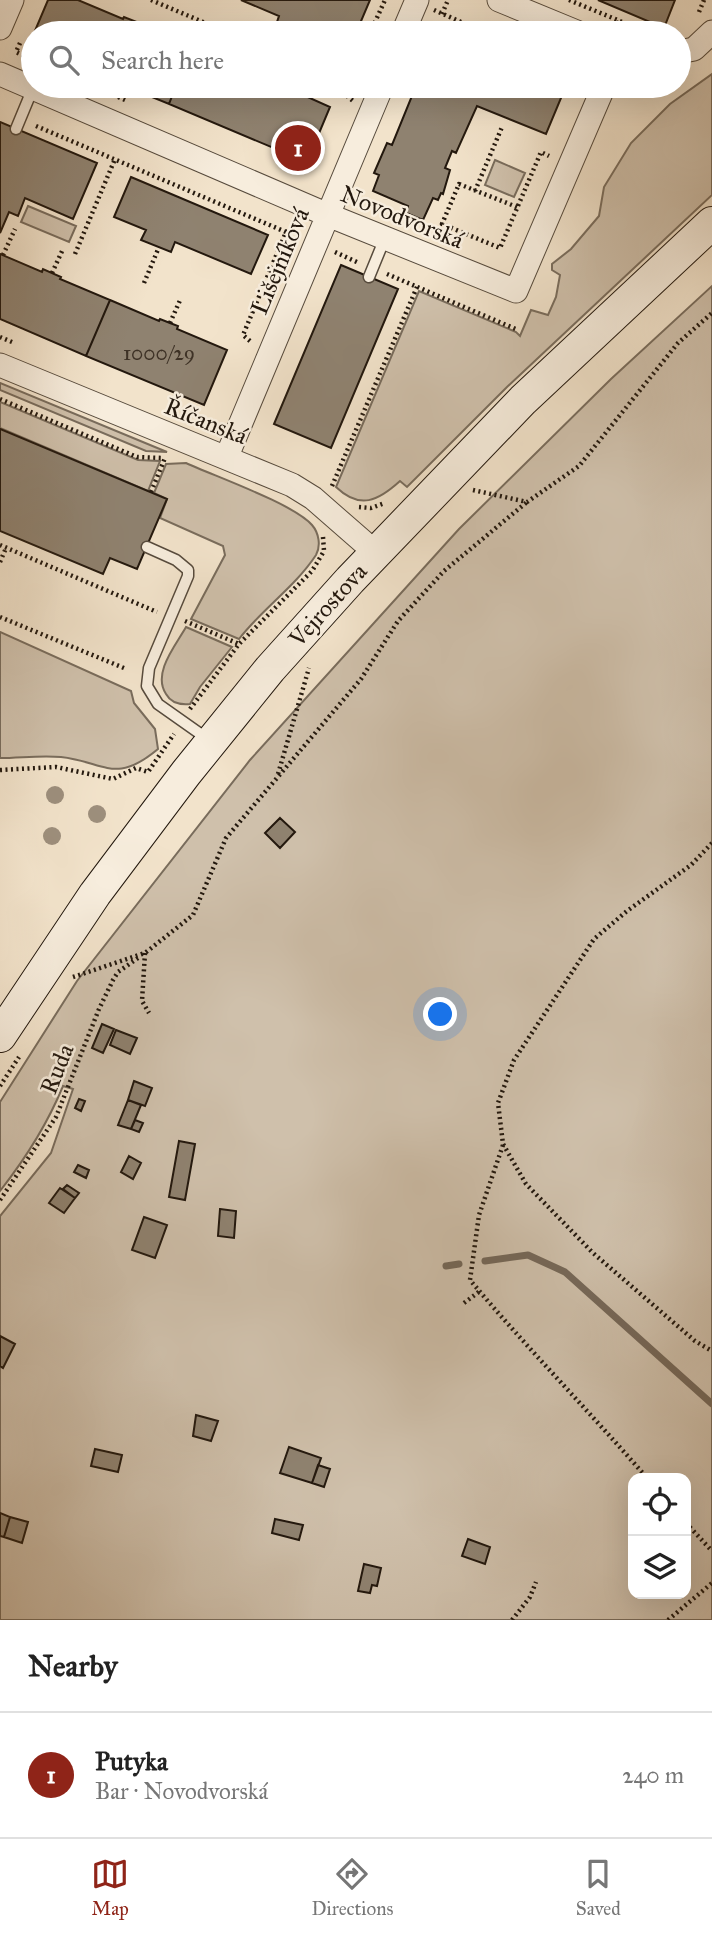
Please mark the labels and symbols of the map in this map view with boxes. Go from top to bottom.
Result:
pin: 1 [275,122,321,174]
street label: Novodvorská [336,179,469,256]
street label: Lišejníková [244,202,316,319]
house number: 1000/29 [123,340,195,366]
street label: Říčanská [160,391,253,451]
street label: Vejrostova [282,556,374,654]
your location [423,997,457,1031]
street label: Ruda [33,1039,81,1099]

